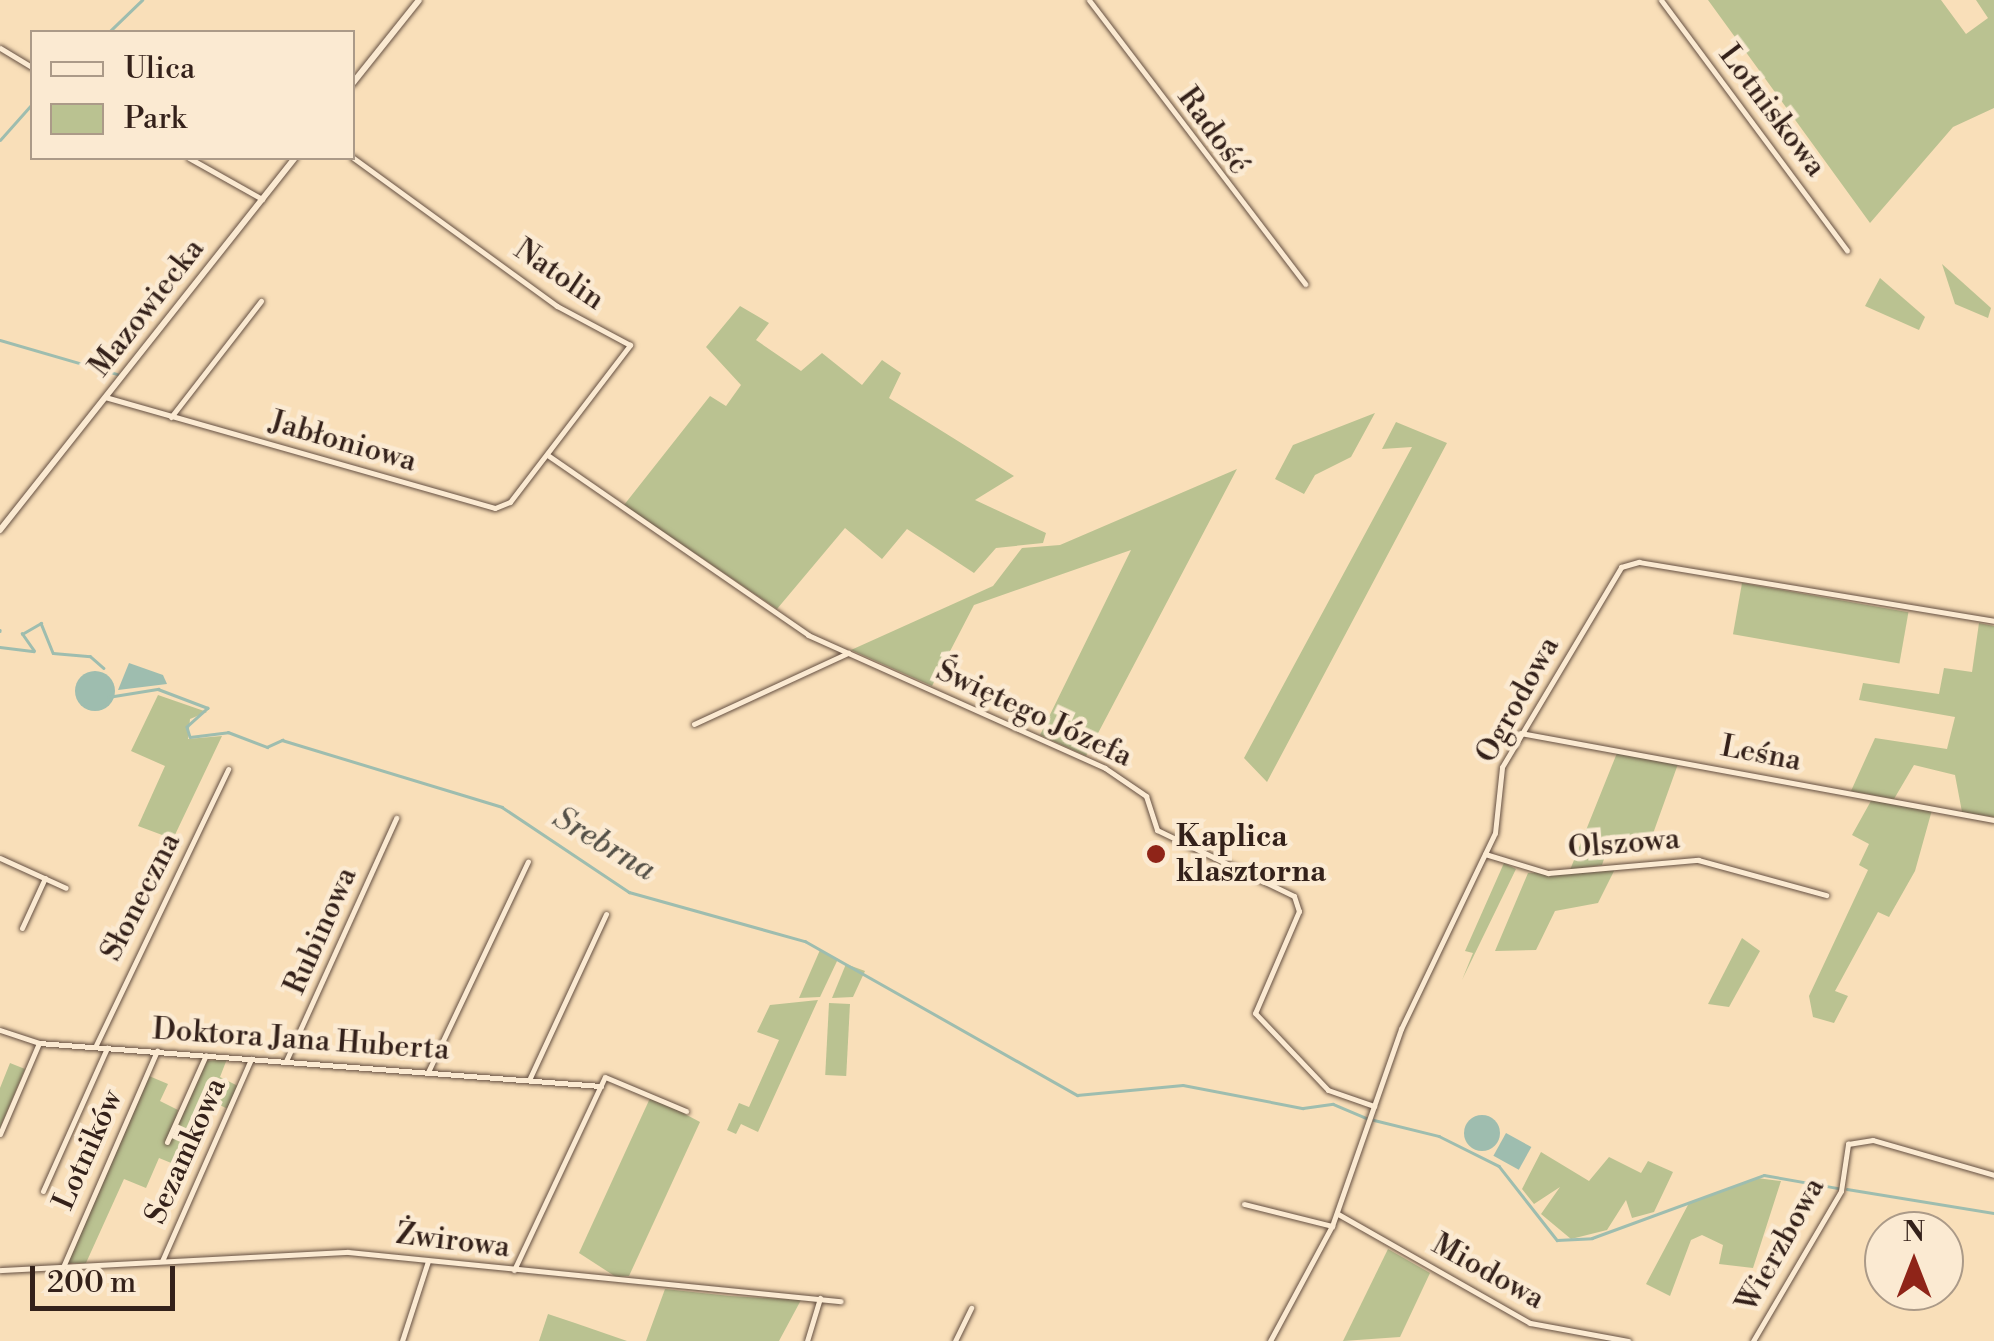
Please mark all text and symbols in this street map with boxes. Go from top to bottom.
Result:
legend [30,30,355,160]
street label: Lotniskowa [1711,38,1833,184]
text: Ulica [124,50,195,88]
street label: Radość [1169,80,1257,182]
text: Park [124,100,186,138]
street label: Mazowiecka [82,232,212,384]
street label: Natolin [507,232,611,318]
street label: Jabłoniowa [266,404,420,480]
street label: Ogrodowa [1469,631,1567,769]
street label: Świętego Józefa [930,653,1138,775]
street label: Leśna [1718,729,1804,779]
water label: Srebrna [546,799,662,889]
place label: Kaplica klasztorna [1176,819,1326,890]
street label: Olszowa [1567,821,1681,867]
street label: Słoneczna [94,827,188,967]
marker: Kaplica klasztorna [1145,843,1167,865]
street label: Rubinowa [277,862,365,1000]
street label: Doktora Jana Huberta [151,1012,451,1068]
street label: Sezamkowa [138,1072,234,1230]
street label: Lotników [46,1085,130,1215]
street label: Wierzbowa [1729,1172,1833,1318]
north arrow [1864,1211,1964,1311]
text: N [1903,1215,1925,1250]
street label: Żwirowa [394,1216,512,1266]
street label: Miodowa [1426,1227,1550,1317]
scale bar [35,1246,180,1308]
text: 200 m [47,1264,136,1302]

